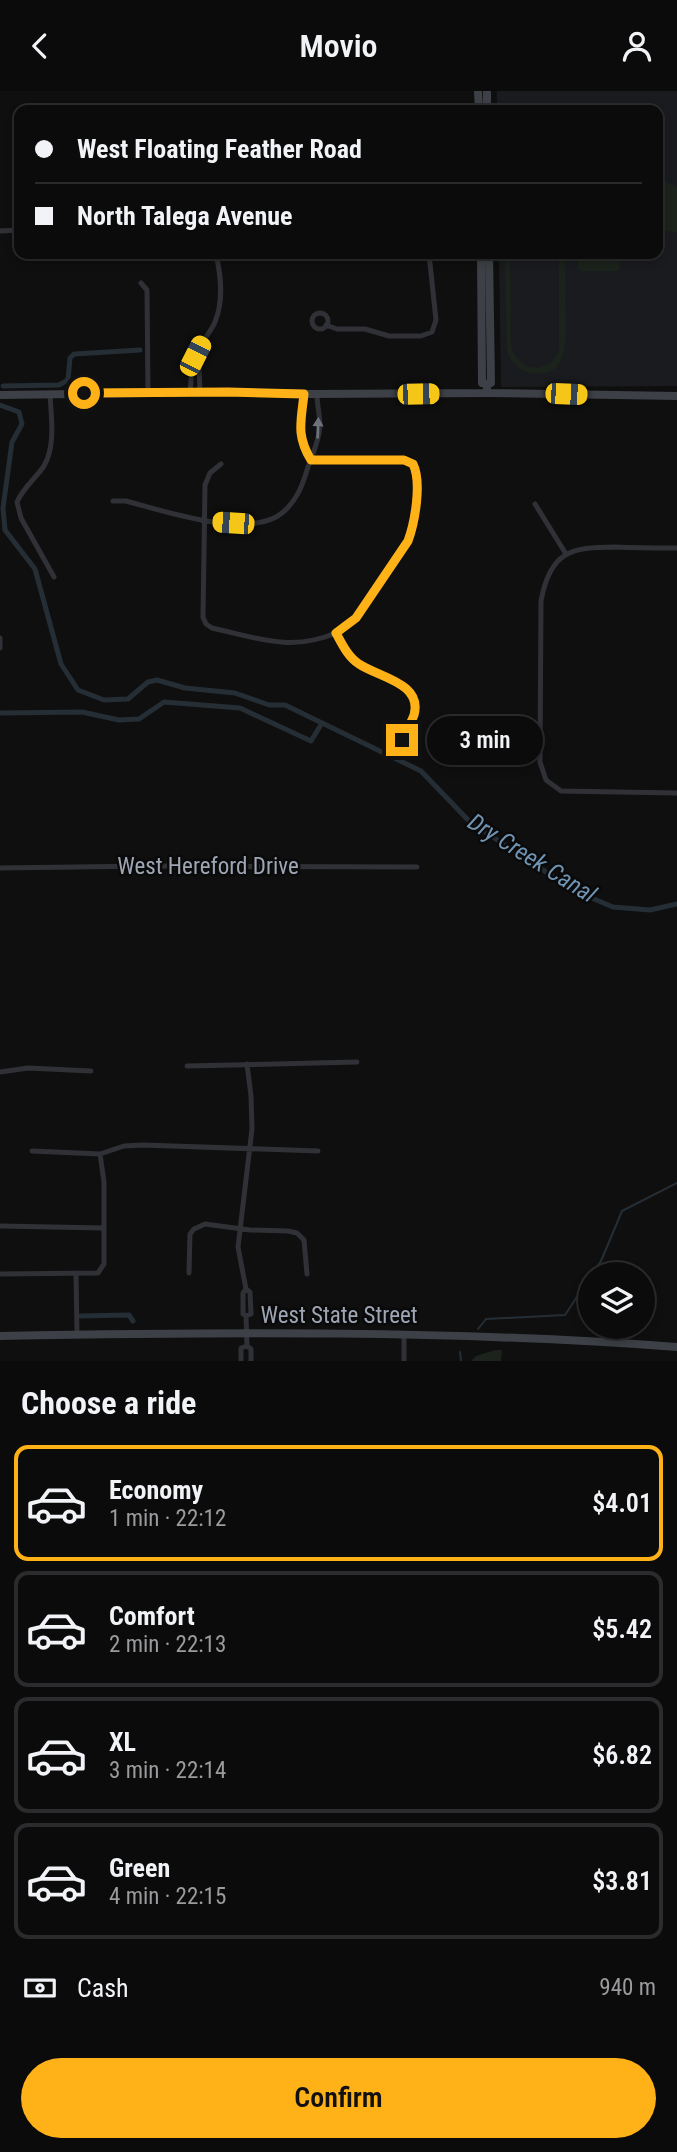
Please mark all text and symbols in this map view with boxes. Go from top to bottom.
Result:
icon: back [21,27,59,65]
text: Movio [300,27,378,65]
icon: person [618,27,656,65]
text: West Floating Feather Road [77,134,362,164]
text: North Talega Avenue [77,201,293,231]
car [177,333,214,379]
route start [68,377,100,409]
car [397,383,440,405]
car [545,383,588,405]
one-way arrow [313,417,324,439]
car [212,511,255,535]
callout: 3 min [426,715,542,765]
route end [386,724,418,756]
text: 3 min [460,727,510,754]
water label: Dry Creek Canal [463,808,602,909]
street label: West Hereford Drive [117,853,299,880]
map controls [578,1262,655,1339]
button: layers [578,1262,655,1339]
street label: West State Street [260,1302,418,1329]
text: Choose a ride [21,1384,196,1422]
icon: car [25,1472,88,1535]
text: Economy [109,1475,203,1505]
text: $4.01 [592,1488,652,1518]
text: 1 min · 22:12 [109,1505,226,1532]
icon: car [25,1598,88,1661]
text: Comfort [109,1601,195,1631]
text: $5.42 [592,1614,652,1644]
text: 2 min · 22:13 [109,1631,226,1658]
icon: car [25,1724,88,1787]
text: XL [109,1727,136,1757]
text: $6.82 [592,1740,652,1770]
text: 3 min · 22:14 [109,1757,226,1784]
icon: car [25,1850,88,1913]
text: Green [109,1853,170,1883]
text: $3.81 [592,1866,652,1896]
text: 4 min · 22:15 [109,1883,226,1910]
icon: cash [21,1969,59,2007]
text: Cash [77,1973,129,2003]
text: 940 m [599,1974,656,2001]
button: Confirm [21,2058,656,2138]

